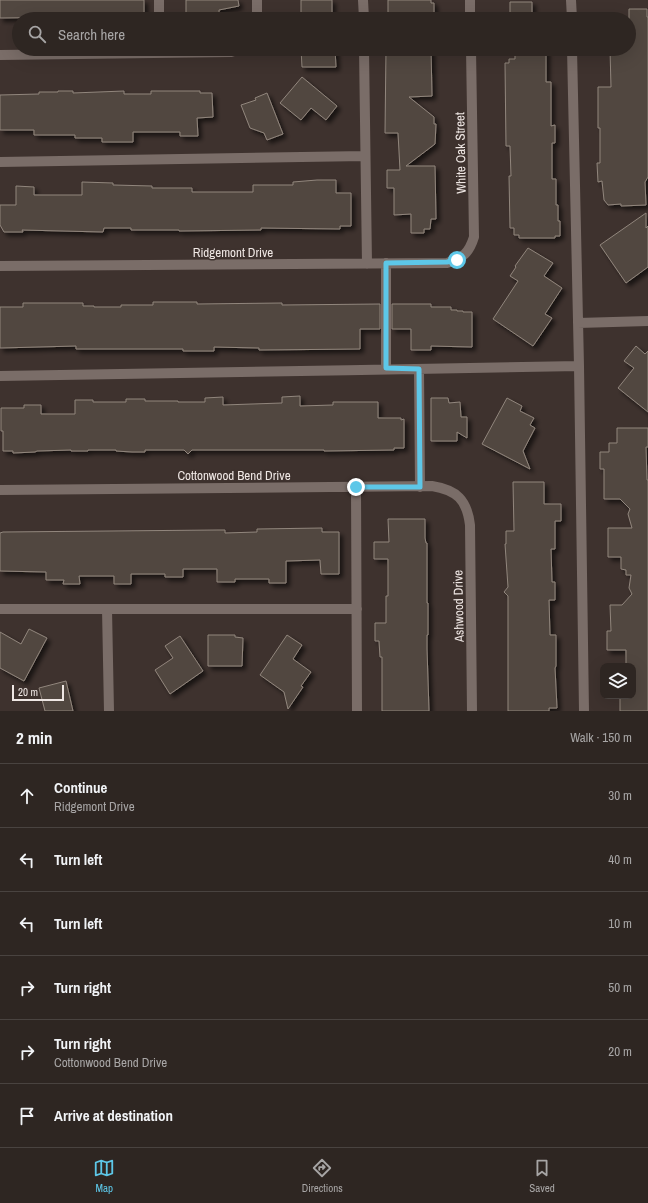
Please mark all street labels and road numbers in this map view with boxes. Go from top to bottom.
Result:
street label: White Oak Street [451,112,470,194]
street label: Ridgemont Drive [193,244,273,261]
street label: Cottonwood Bend Drive [177,467,291,484]
street label: Ashwood Drive [449,570,468,643]

